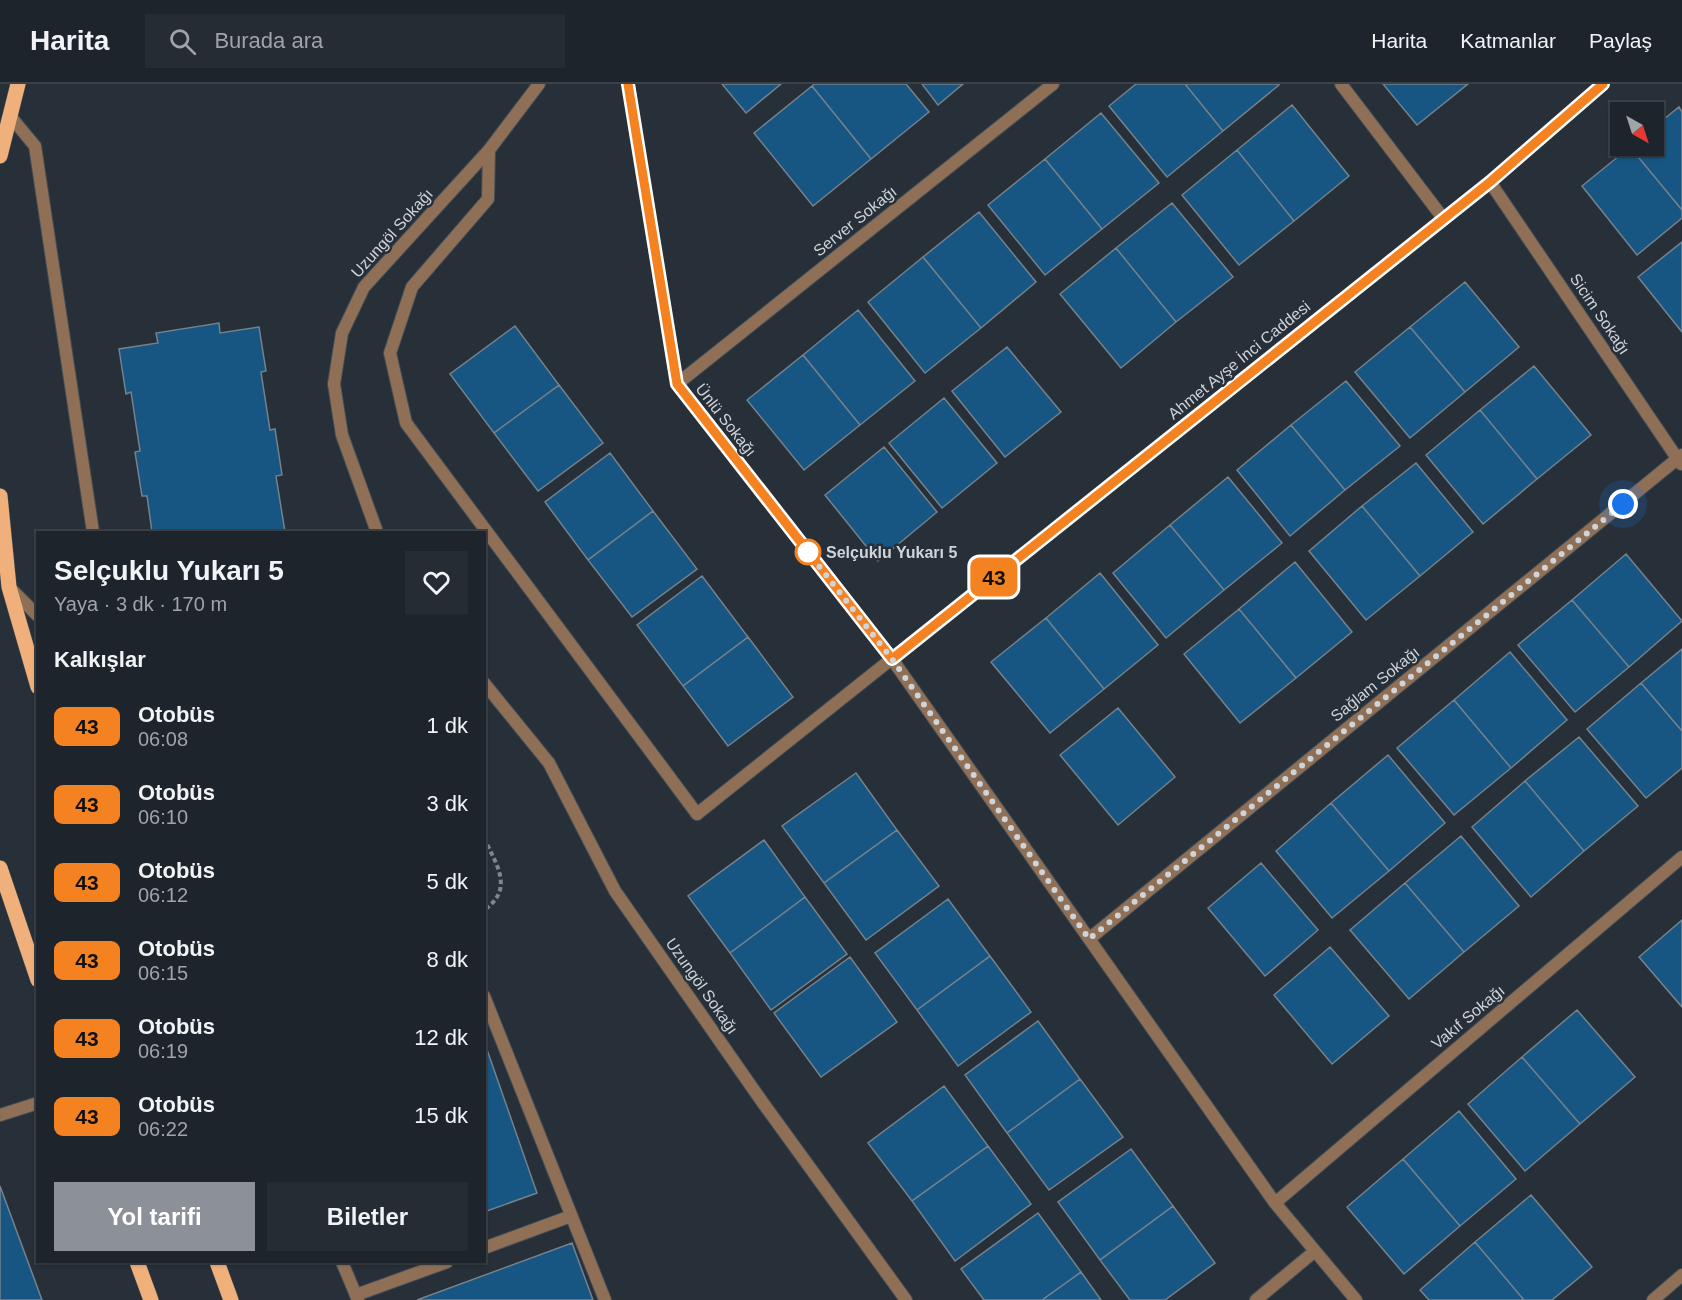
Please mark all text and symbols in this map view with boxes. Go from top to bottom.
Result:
search box [145,14,565,68]
text: Harita [30,25,109,56]
icon: search [166,25,199,58]
text: Burada ara [214,28,323,53]
text: Harita [1371,29,1427,52]
text: Katmanlar [1460,29,1556,52]
text: Paylaş [1589,29,1652,52]
north arrow [1610,102,1664,156]
map controls [1610,102,1664,156]
street label: Server Sokağı [810,182,900,260]
street label: Uzungöl Sokağı [348,185,436,281]
street label: Sicim Sokağı [1567,271,1633,357]
street label: Ahmet Ayşe İnci Caddesi [1164,297,1313,422]
street label: Ünlü Sokağı [692,380,760,460]
your location [1608,489,1638,519]
marker: Selçuklu Yukarı 5 [795,539,821,565]
place label: Selçuklu Yukarı 5 [826,544,957,561]
button: heart [405,551,468,614]
text: Selçuklu Yukarı 5 [54,555,284,586]
line badge: 43 [967,558,1021,596]
text: 43 [982,566,1006,589]
text: Yaya · 3 dk · 170 m [54,593,227,615]
street label: Sağlam Sokağı [1327,643,1423,725]
text: Kalkışlar [54,647,146,672]
text: Otobüs [138,702,215,727]
text: 1 dk [426,713,468,738]
text: 43 [75,715,99,738]
text: 06:08 [138,728,188,750]
text: Otobüs [138,780,215,805]
text: 3 dk [426,791,468,816]
text: 43 [75,793,99,816]
text: 06:10 [138,806,188,828]
text: Otobüs [138,858,215,883]
text: 5 dk [426,869,468,894]
text: 43 [75,871,99,894]
text: 06:12 [138,884,188,906]
street label: Uzungöl Sokağı [663,935,741,1037]
text: Otobüs [138,936,215,961]
text: 8 dk [426,947,468,972]
text: 43 [75,949,99,972]
text: 06:15 [138,962,188,984]
street label: Vakıf Sokağı [1428,982,1508,1052]
text: Otobüs [138,1014,215,1039]
text: 12 dk [414,1025,468,1050]
text: 43 [75,1027,99,1050]
text: 06:19 [138,1040,188,1062]
text: Otobüs [138,1092,215,1117]
text: 15 dk [414,1103,468,1128]
text: 43 [75,1105,99,1128]
text: 06:22 [138,1118,188,1140]
button: Yol tarifi [54,1182,255,1251]
button: Biletler [267,1182,468,1251]

